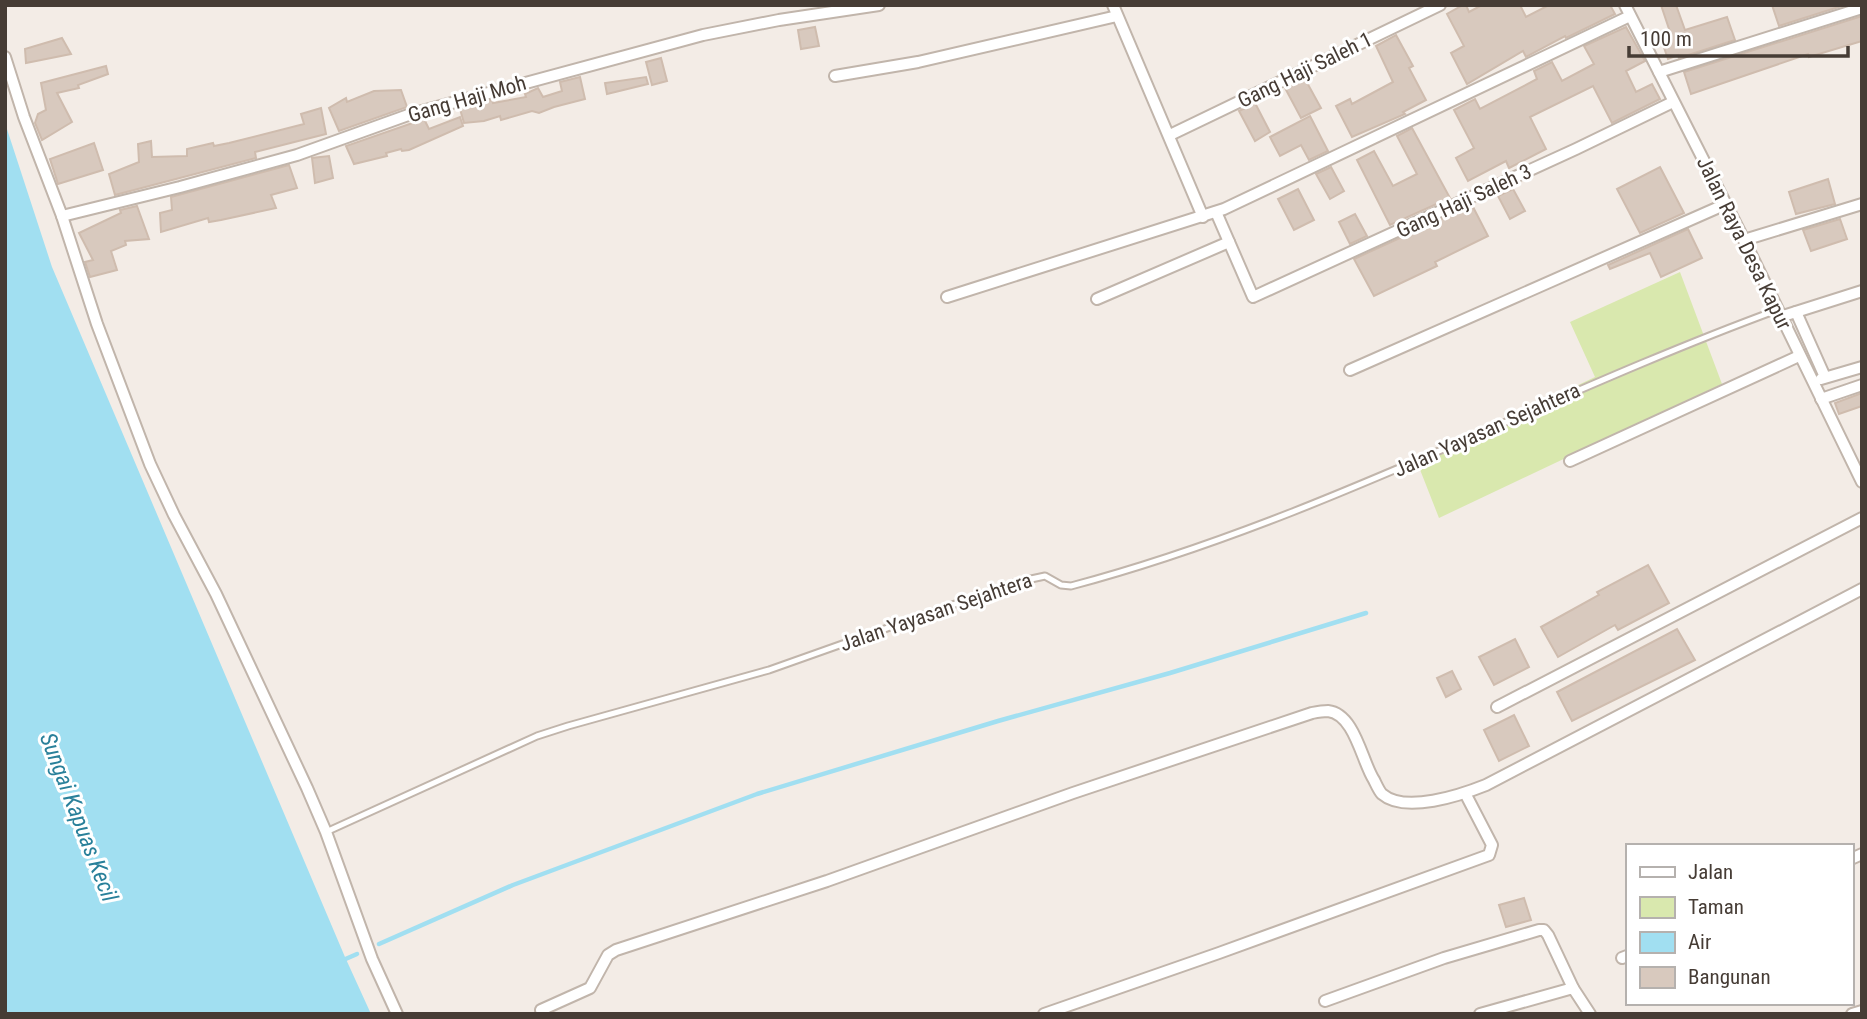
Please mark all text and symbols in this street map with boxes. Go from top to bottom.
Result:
scale bar [1629,14,1848,58]
street label: Gang Haji Saleh 1 [1234,27,1376,113]
text: 100 m [1640,27,1692,51]
street label: Gang Haji Moh [405,71,529,127]
street label: Jalan Raya Desa Kapur [1692,153,1796,333]
street label: Gang Haji Saleh 3 [1393,159,1535,243]
street label: Jalan Yayasan Sejahtera [1390,378,1584,482]
street label: Jalan Yayasan Sejahtera [837,568,1035,656]
water label: Sungai Kapuas Kecil [34,729,123,906]
legend [1626,844,1853,1005]
text: Jalan [1688,860,1733,884]
text: Taman [1688,895,1744,919]
text: Air [1688,930,1711,954]
text: Bangunan [1688,965,1771,989]

